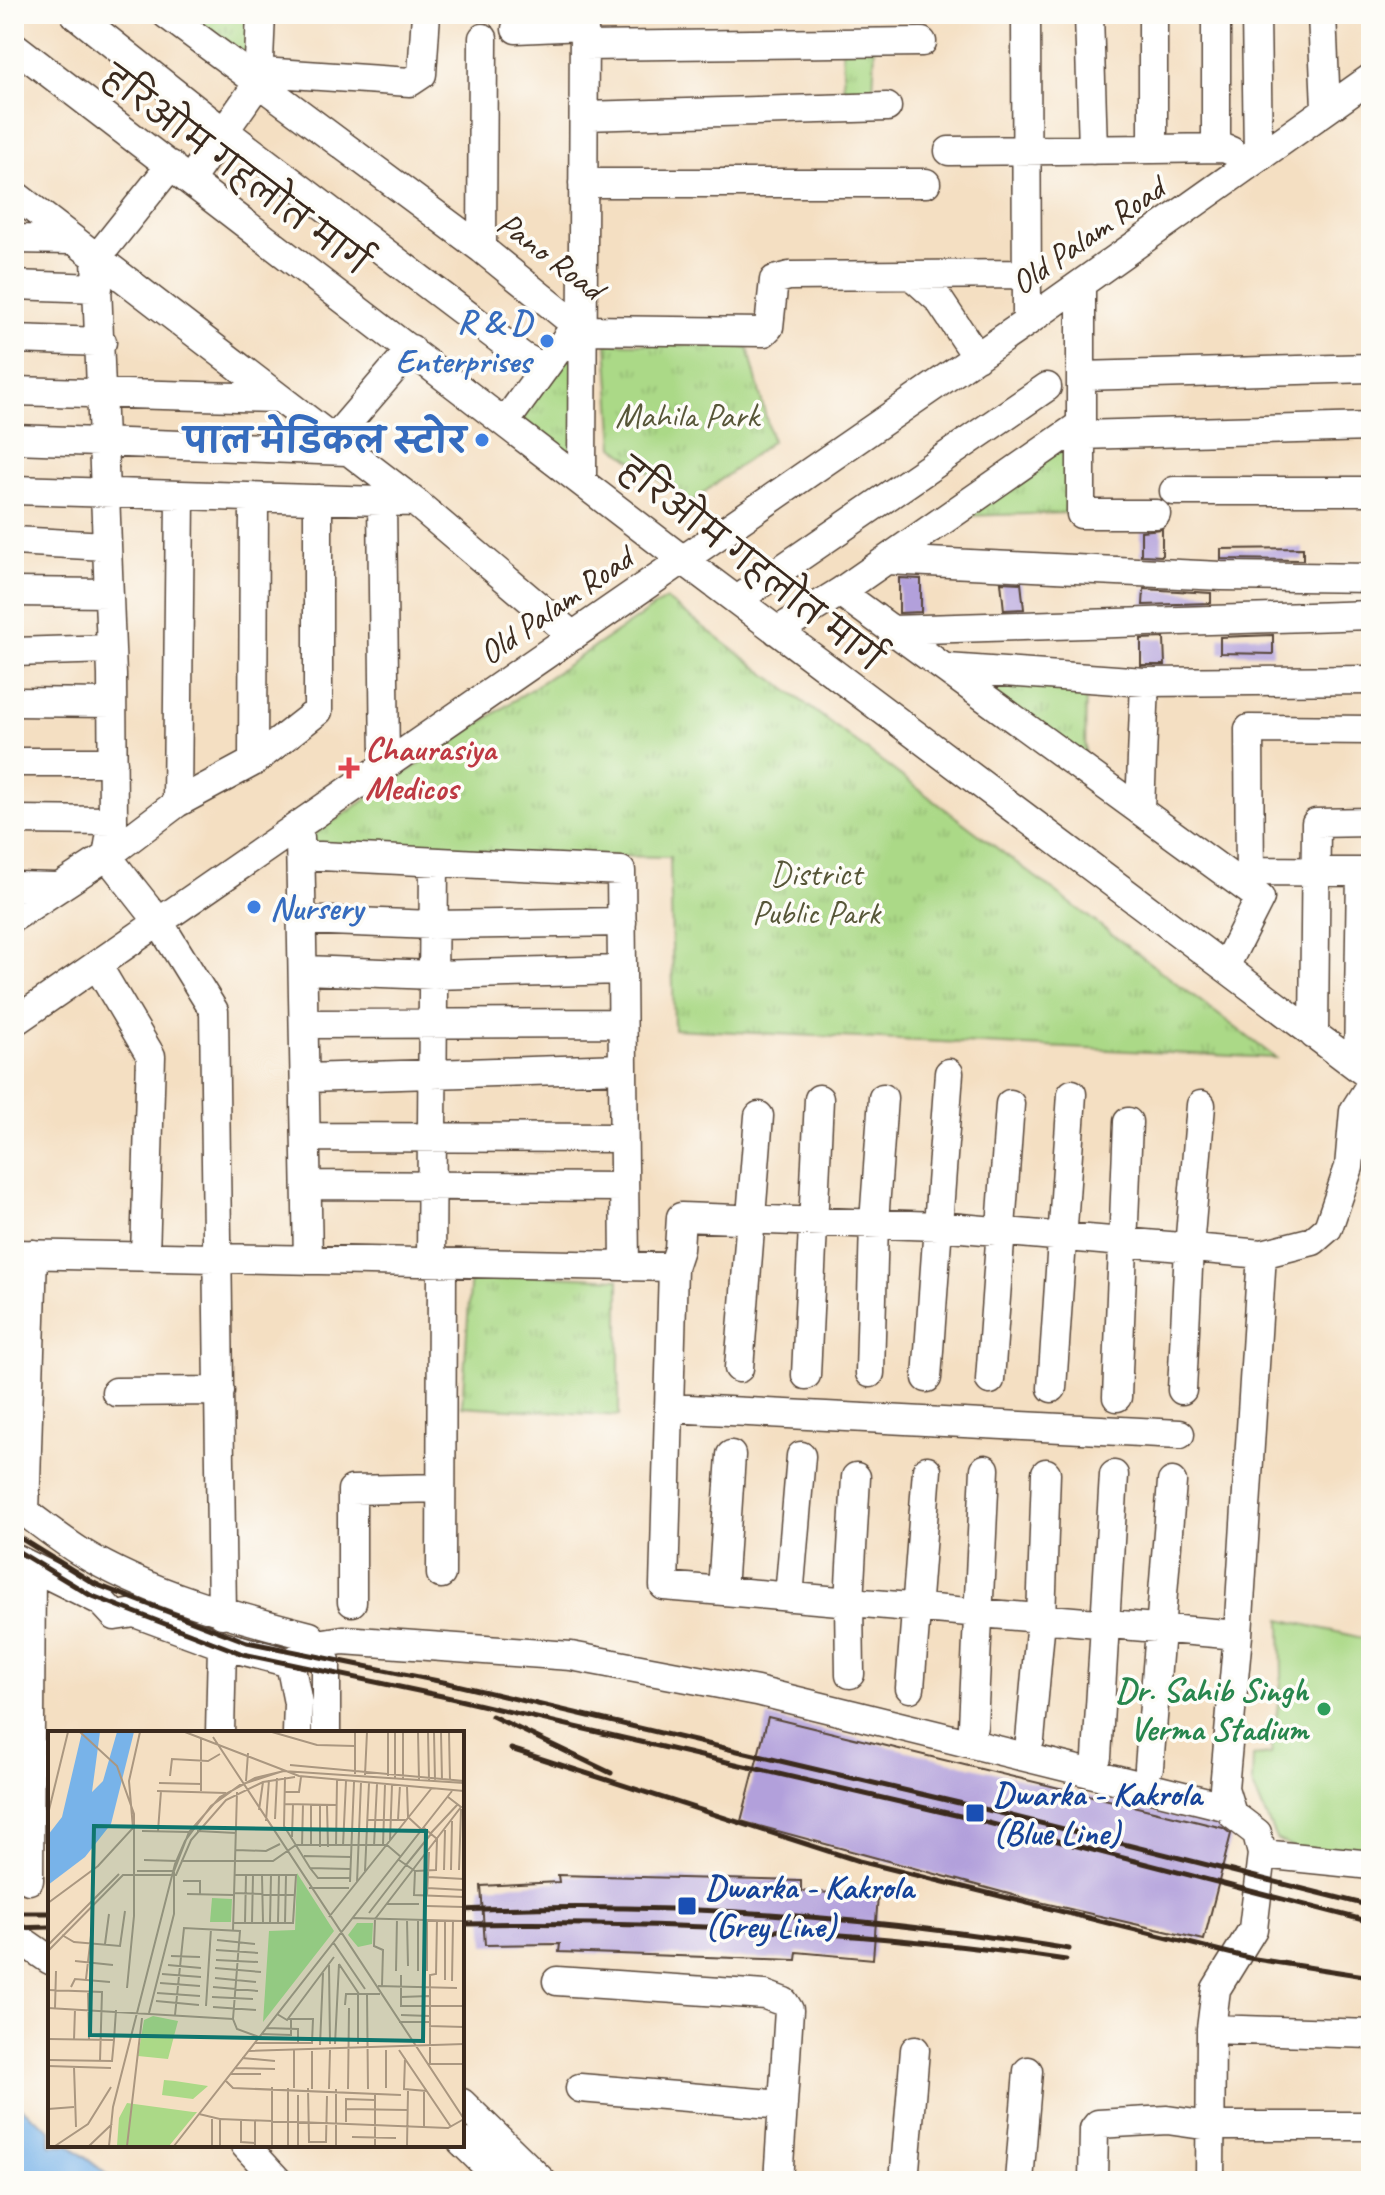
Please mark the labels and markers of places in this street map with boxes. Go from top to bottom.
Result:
place label: R & D Enterprises [395,300,535,382]
marker: R & D Enterprises [538,332,556,350]
place label: पाल मेडिकल स्टोर [181,414,469,462]
marker: पाल मेडिकल स्टोर [473,431,491,449]
place label: Chaurasiya Medicos [365,727,499,809]
marker: Chaurasiya Medicos [340,759,358,777]
place label: Nursery [270,886,366,929]
marker: Nursery [245,898,263,916]
place label: Dr. Sahib Singh Verma Stadium [1116,1668,1310,1750]
marker: Dr. Sahib Singh Verma Stadium [1315,1700,1333,1718]
place label: Dwarka - Kakrola (Blue Line) [993,1772,1204,1854]
marker: Dwarka - Kakrola (Blue Line) [964,1802,986,1824]
place label: Dwarka - Kakrola (Grey Line) [705,1865,916,1947]
marker: Dwarka - Kakrola (Grey Line) [676,1895,698,1917]

